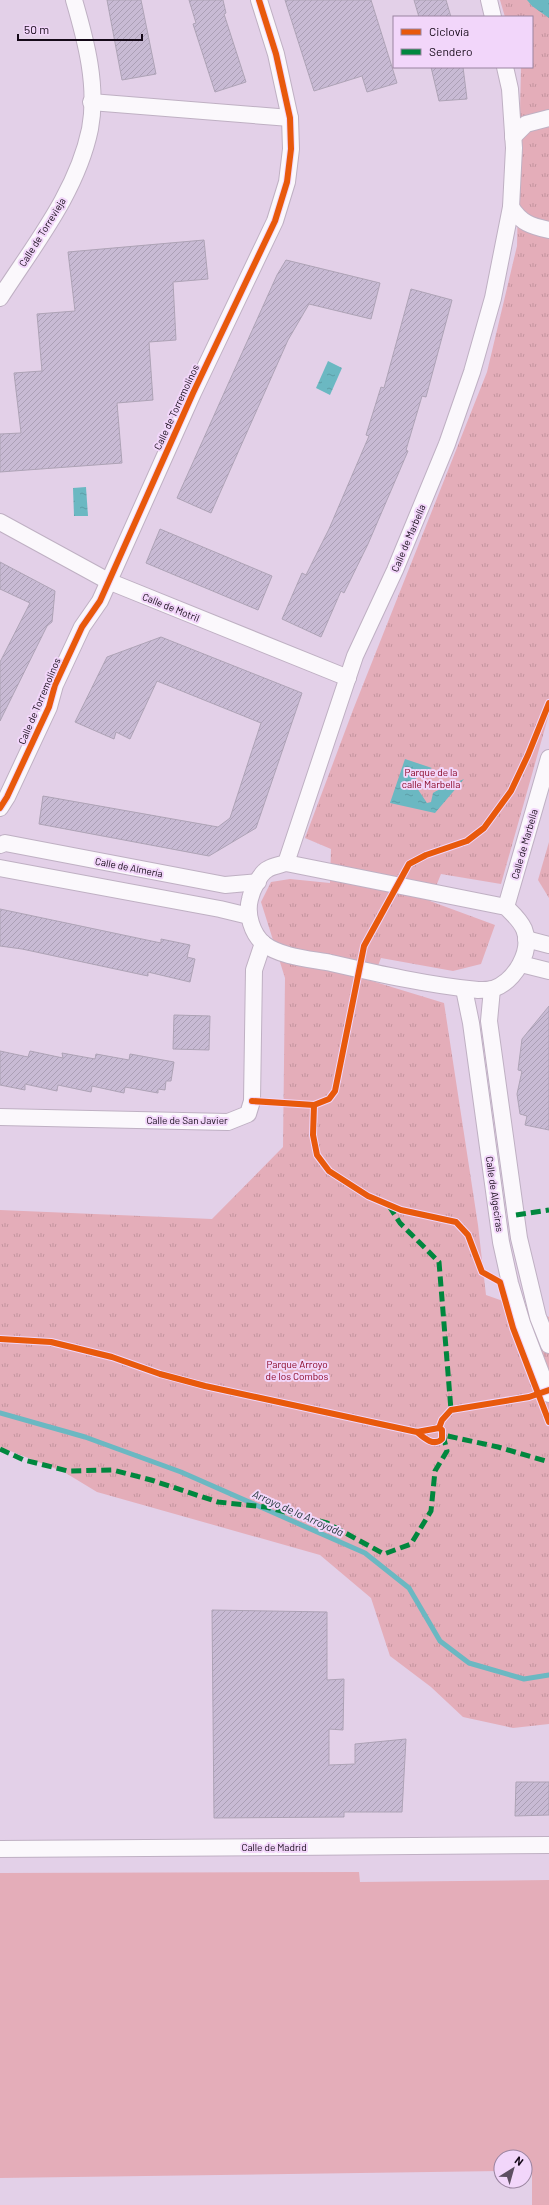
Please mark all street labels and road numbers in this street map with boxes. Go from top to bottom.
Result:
street label: Calle de Torrevieja [16,195,68,269]
street label: Calle de Torremolinos [151,362,201,452]
street label: Calle de Marbella [388,502,428,574]
street label: Calle de Motril [141,590,201,624]
street label: Calle de Torremolinos [15,656,63,746]
street label: Calle de Marbella [508,808,540,880]
street label: Calle de Almería [94,855,164,879]
street label: Calle de San Javier [146,1114,228,1126]
street label: Calle de Algeciras [484,1155,506,1233]
street label: Calle de Madrid [241,1841,307,1853]

